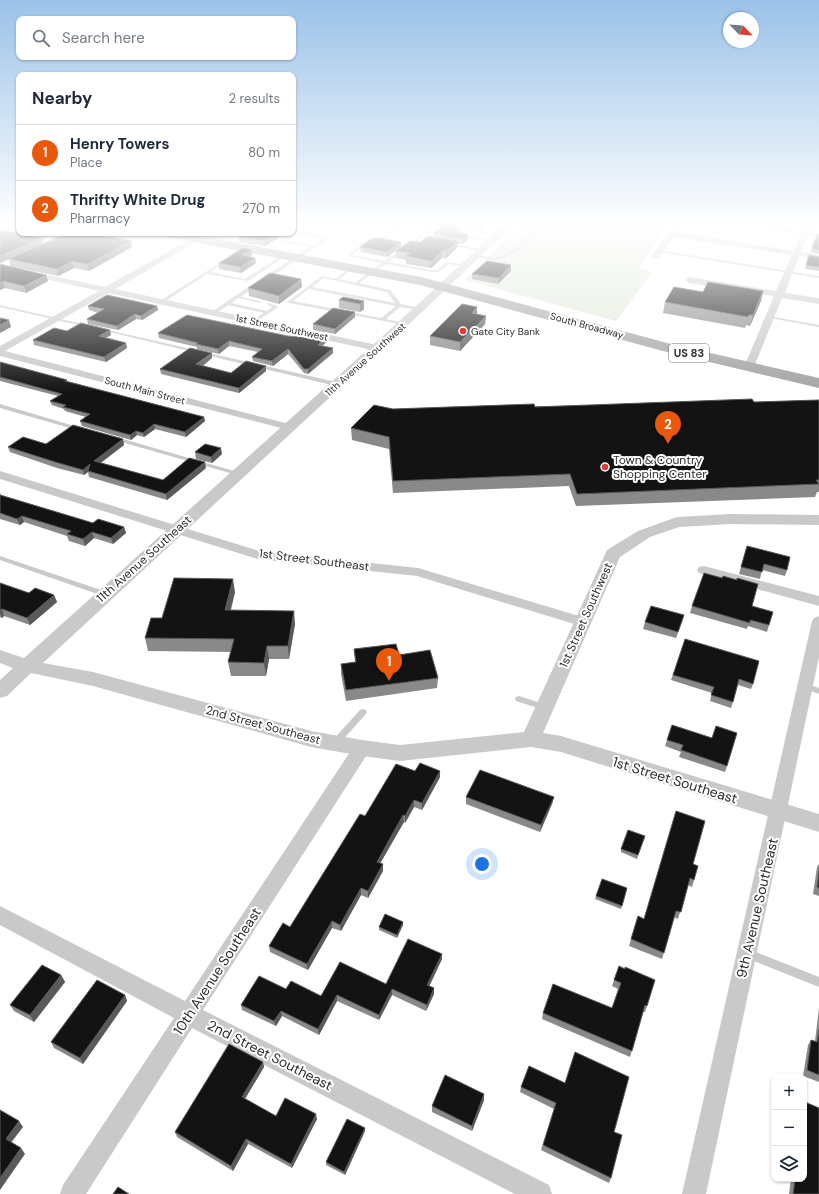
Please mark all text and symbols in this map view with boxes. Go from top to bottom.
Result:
north arrow [723,12,759,48]
search box [16,16,296,60]
icon: search [30,27,52,49]
text: Search here [62,28,145,48]
text: Nearby [32,87,92,109]
text: 2 results [229,90,280,107]
text: Henry Towers [70,134,169,154]
text: 1 [43,144,47,161]
text: 80 m [248,144,280,161]
text: Place [70,154,102,171]
text: Thrifty White Drug [70,190,206,210]
text: 2 [41,200,49,217]
text: 270 m [242,200,280,217]
text: Pharmacy [70,210,130,227]
street label: South Broadway [549,309,625,342]
street label: 1st Street Southwest [234,311,330,344]
street label: 11th Avenue Southwest [322,320,408,399]
place label: Gate City Bank [471,325,540,338]
marker: Gate City Bank [458,326,468,336]
road number: US 83 [669,344,709,362]
street label: South Main Street [103,373,187,407]
pin: 2 [655,411,681,444]
place label: Town & Country Shopping Center [613,452,707,482]
marker: Town & Country Shopping Center [600,462,610,472]
street label: 11th Avenue Southeast [93,512,195,606]
street label: 1st Street Southeast [258,545,370,575]
street label: 1st Street Southwest [556,560,616,670]
pin: 1 [376,648,402,681]
street label: 2nd Street Southeast [204,702,322,748]
street label: 1st Street Southeast [610,752,740,808]
street label: 9th Avenue Southeast [732,836,782,980]
your location [472,854,492,874]
street label: 10th Avenue Southeast [169,904,265,1038]
street label: 2nd Street Southeast [205,1016,335,1094]
map controls [771,1074,807,1182]
button: + [771,1074,807,1110]
button: − [771,1110,807,1146]
button: layers [771,1146,807,1182]

